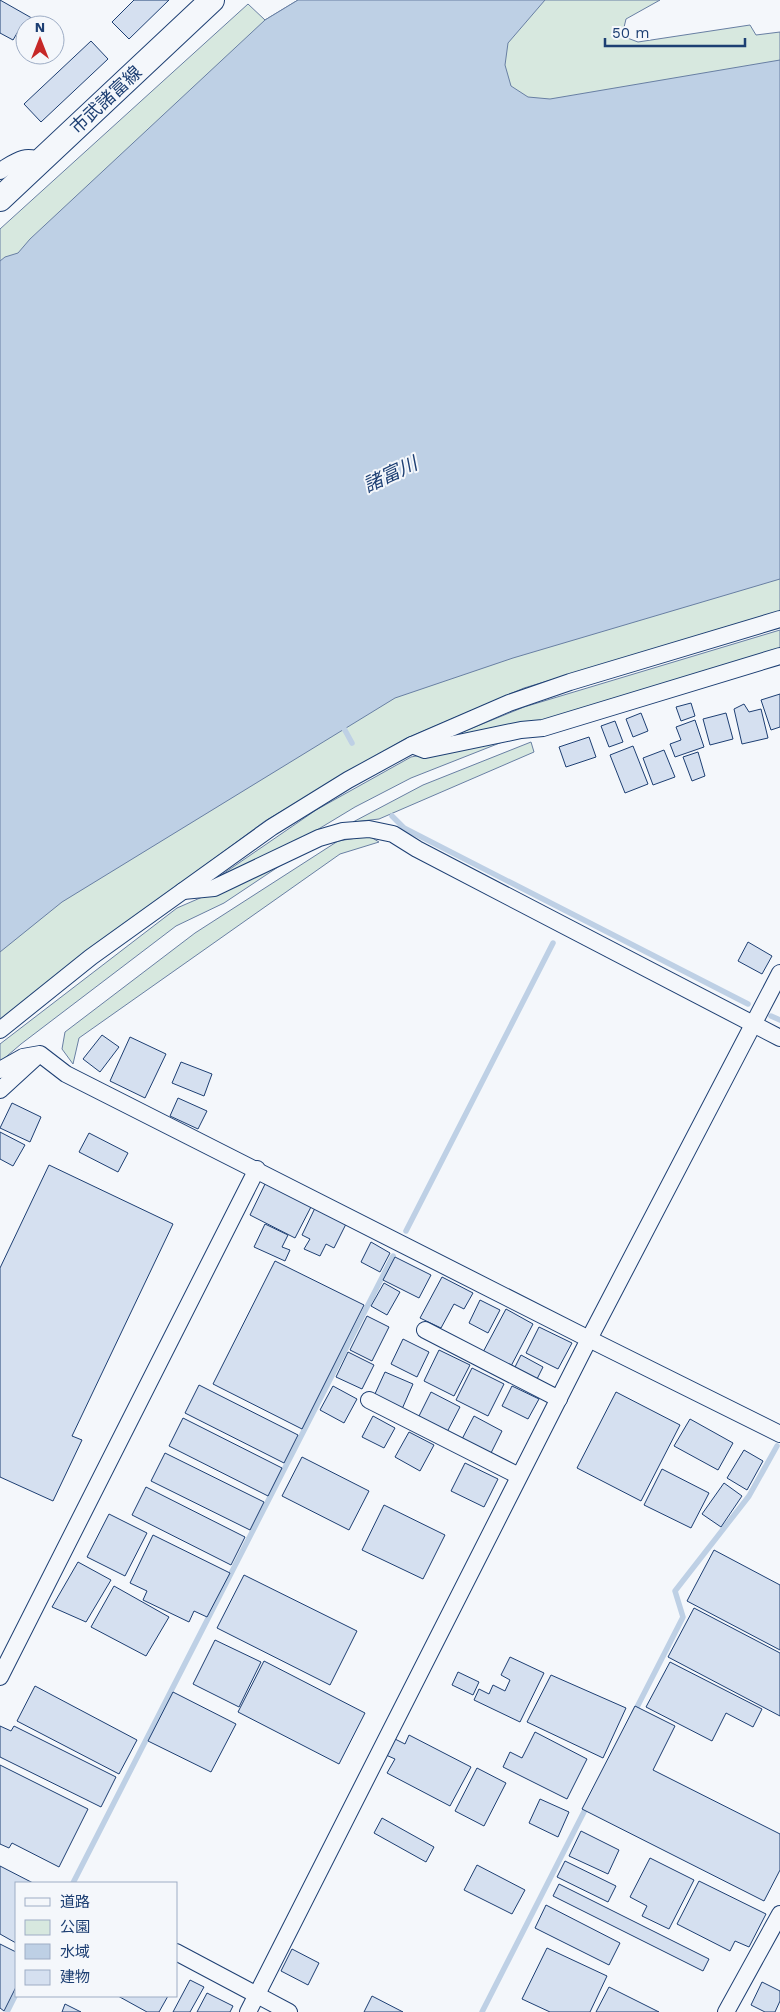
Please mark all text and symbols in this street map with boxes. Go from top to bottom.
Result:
north arrow [15,15,65,65]
scale bar [605,15,745,47]
text: N [35,19,45,35]
text: 50 m [612,24,649,42]
street label: 市武諸富線 [66,61,146,138]
water label: 諸富川 [360,451,423,497]
legend [15,1882,178,1997]
text: 道路 [60,1893,90,1911]
text: 公園 [60,1918,90,1936]
text: 水域 [60,1943,90,1961]
text: 建物 [60,1968,90,1986]

